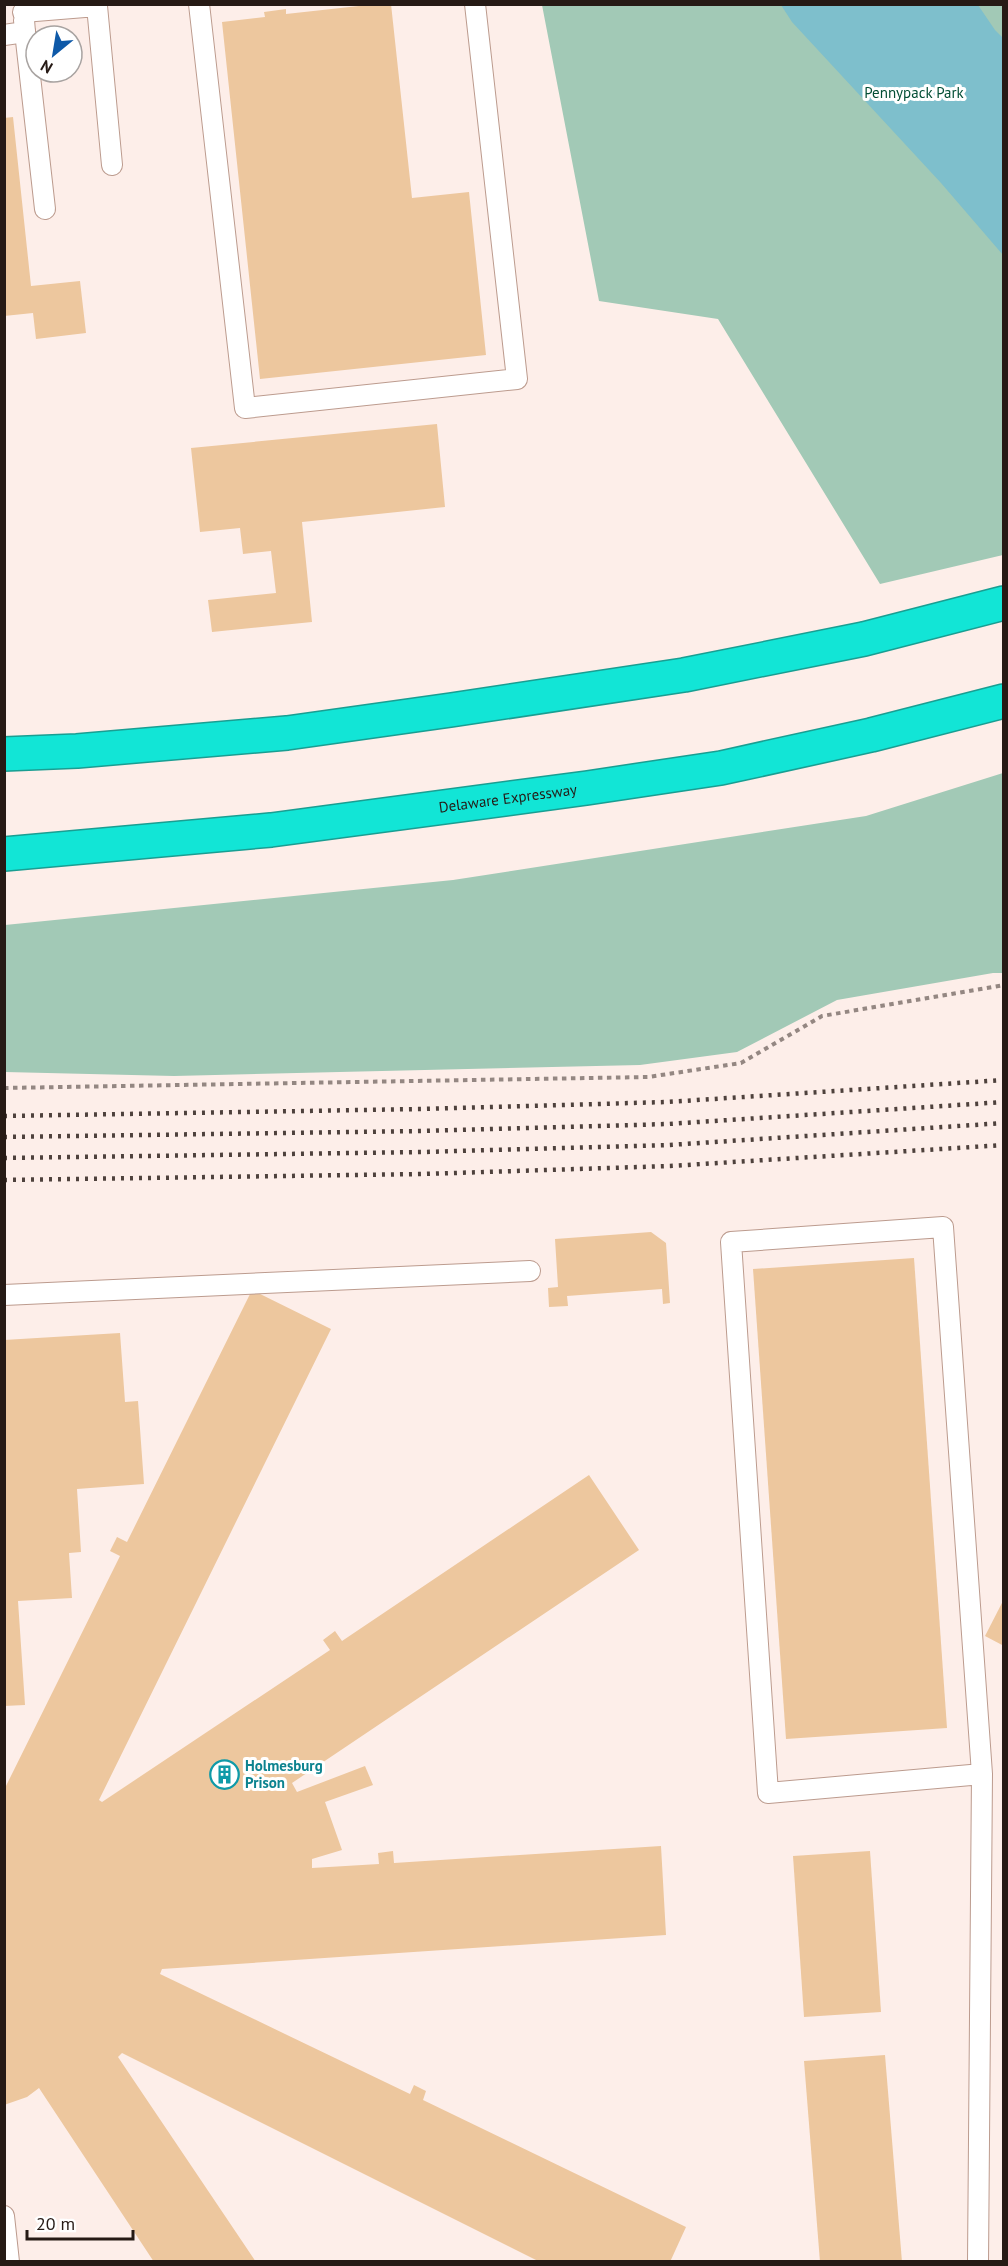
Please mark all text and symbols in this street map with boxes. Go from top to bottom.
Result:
north arrow [24,24,84,84]
text: N [37,56,56,78]
park label: Pennypack Park [864,83,965,102]
street label: Delaware Expressway [437,779,578,817]
place label: Holmesburg Prison [245,1756,323,1792]
building icon: Holmesburg Prison [208,1759,240,1791]
scale bar [27,2203,134,2241]
text: 20 m [36,2212,75,2235]

